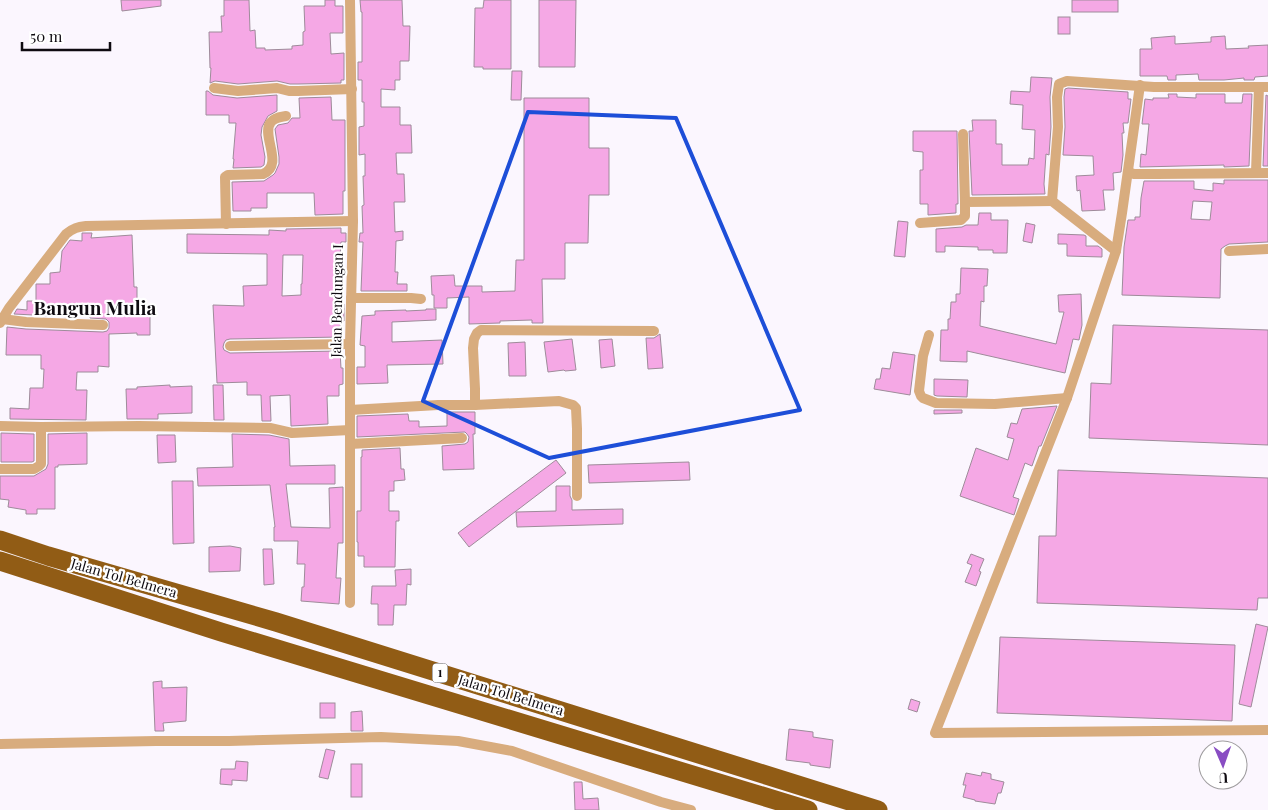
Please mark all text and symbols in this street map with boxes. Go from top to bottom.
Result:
scale bar [22,20,110,52]
text: 50 m [30,26,63,46]
street label: Jalan Bendungan I [326,244,347,359]
district label: Bangun Mulia [34,294,157,320]
street label: Jalan Tol Belmera [68,553,179,602]
road number: 1 [432,664,448,682]
street label: Jalan Tol Belmera [455,669,566,720]
north arrow [1198,740,1248,790]
text: U [1218,769,1229,788]

